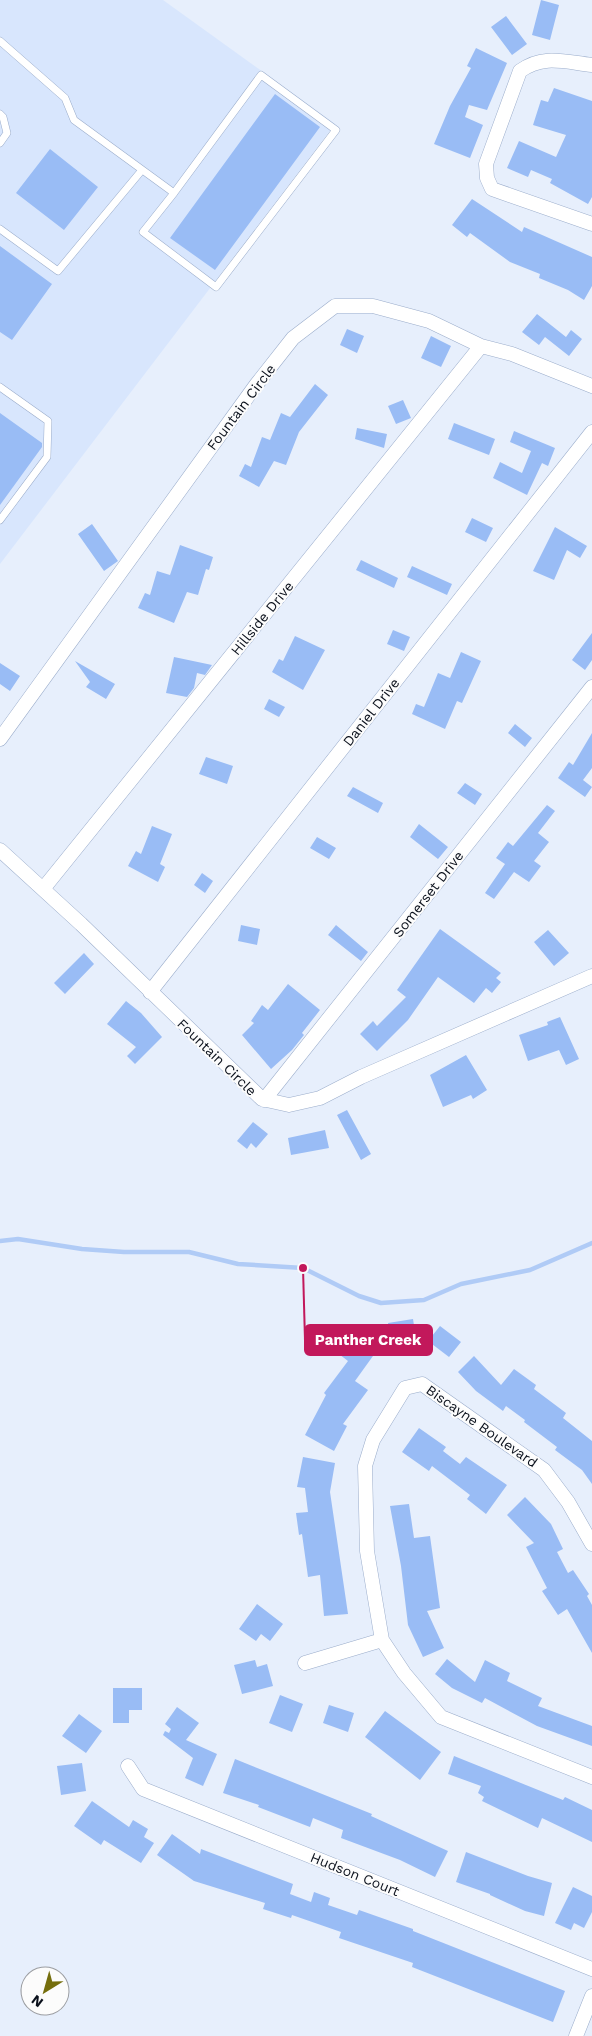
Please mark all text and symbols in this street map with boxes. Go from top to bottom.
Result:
street label: Fountain Circle [204,361,278,453]
street label: Hillside Drive [227,578,297,658]
street label: Daniel Drive [339,675,403,749]
street label: Somerset Drive [389,848,467,940]
street label: Fountain Circle [174,1015,260,1099]
callout: Panther Creek [305,1325,432,1355]
text: Panther Creek [315,1331,422,1349]
street label: Biscayne Boulevard [423,1382,541,1470]
street label: Hudson Court [308,1849,402,1899]
north arrow [20,1966,70,2016]
text: N [28,1992,46,2011]

